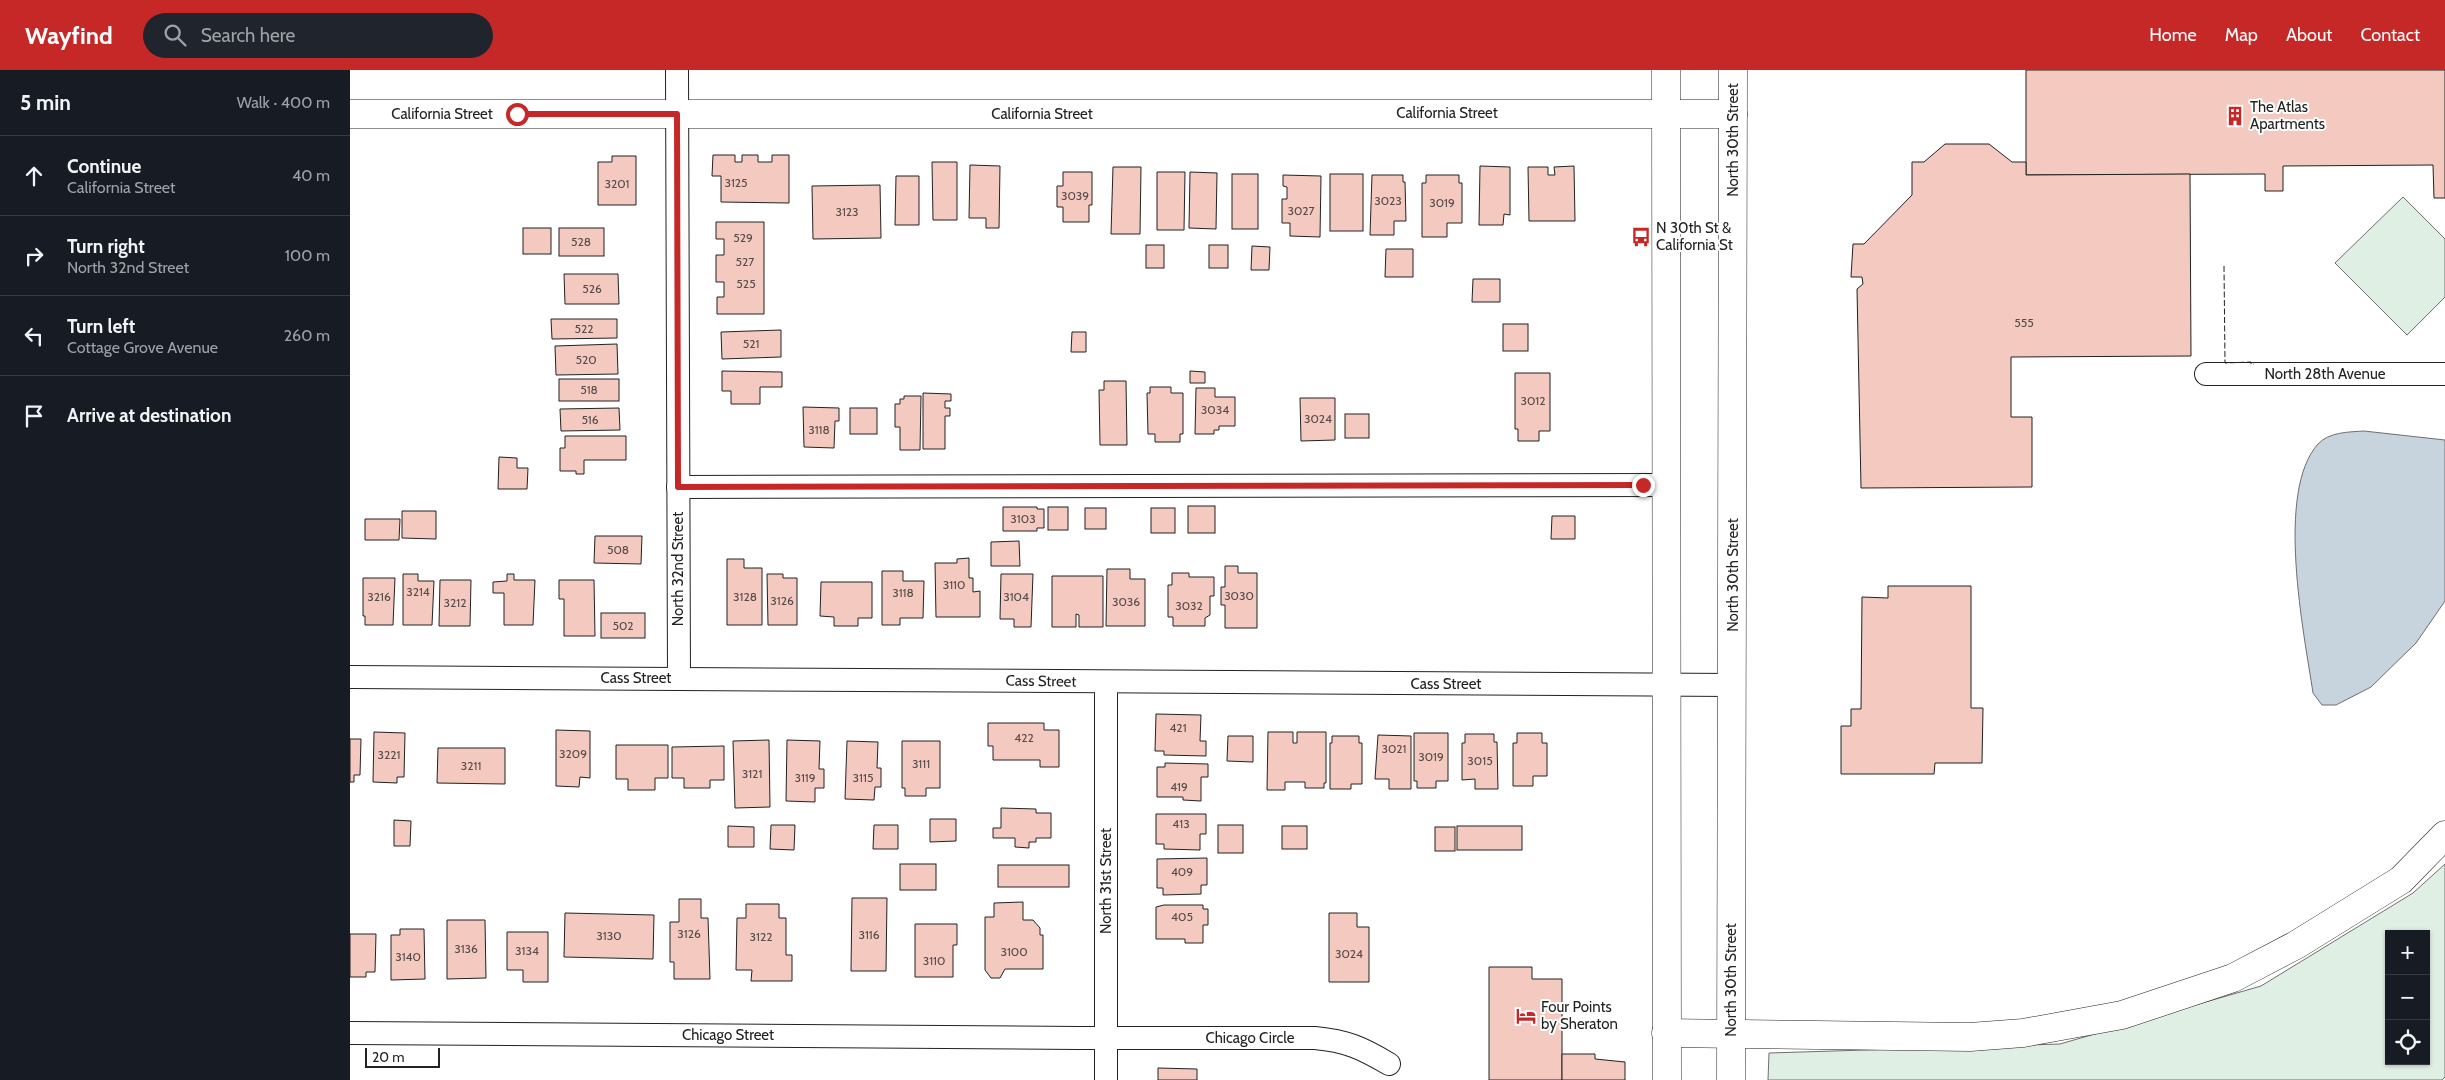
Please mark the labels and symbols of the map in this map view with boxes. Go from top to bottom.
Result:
street label: North 30th Street [1724,83,1742,197]
place label: The Atlas Apartments [2250,98,2325,133]
route start [506,103,529,126]
street label: California Street [1396,104,1498,122]
street label: California Street [391,105,493,123]
street label: California Street [991,105,1093,123]
building icon: The Atlas Apartments [2224,105,2246,127]
house number: 3125 [724,175,748,190]
house number: 3201 [604,176,630,191]
house number: 3039 [1061,188,1089,203]
house number: 3023 [1374,193,1402,208]
house number: 3019 [1429,195,1455,210]
house number: 3027 [1287,203,1315,218]
house number: 3123 [835,204,859,219]
place label: N 30th St & California St [1656,219,1733,254]
bus stop icon: N 30th St & California St [1630,226,1652,248]
house number: 529 [733,230,753,245]
house number: 528 [571,234,591,249]
house number: 527 [736,254,754,269]
house number: 525 [736,276,756,291]
house number: 526 [582,281,602,296]
house number: 555 [2014,315,2034,330]
house number: 522 [574,321,594,336]
house number: 521 [743,336,759,351]
house number: 520 [575,352,597,367]
street label: North 28th Avenue [2265,365,2386,383]
house number: 518 [580,382,598,397]
house number: 3012 [1520,393,1546,408]
house number: 3034 [1201,402,1229,417]
house number: 3024 [1304,411,1332,426]
house number: 516 [581,412,599,427]
house number: 3118 [808,422,830,437]
route end [1632,474,1655,497]
house number: 3103 [1010,511,1036,526]
street label: North 32nd Street [669,512,687,626]
street label: North 30th Street [1724,518,1742,632]
house number: 508 [607,542,629,557]
house number: 3110 [943,577,965,592]
house number: 3214 [406,584,430,599]
house number: 3118 [892,585,914,600]
house number: 3030 [1224,588,1254,603]
house number: 3216 [367,589,391,604]
house number: 3128 [733,589,757,604]
house number: 3104 [1003,589,1029,604]
house number: 3126 [770,593,794,608]
house number: 3036 [1112,594,1140,609]
house number: 3212 [444,595,466,610]
house number: 3032 [1175,598,1203,613]
house number: 502 [612,618,634,633]
street label: Cass Street [601,669,671,687]
street label: Cass Street [1005,671,1077,691]
street label: Cass Street [1411,675,1481,693]
house number: 421 [1169,720,1187,735]
house number: 422 [1014,730,1034,745]
house number: 3021 [1381,741,1407,756]
house number: 3209 [559,746,587,761]
house number: 3221 [378,747,400,762]
house number: 3019 [1418,749,1444,764]
house number: 3015 [1467,753,1493,768]
house number: 3111 [912,756,930,771]
house number: 3211 [461,758,481,773]
house number: 3121 [742,766,762,781]
house number: 3119 [794,770,816,785]
house number: 3115 [853,770,873,785]
house number: 419 [1170,779,1188,794]
house number: 413 [1172,816,1190,831]
street label: North 31st Street [1097,828,1115,934]
house number: 409 [1171,864,1193,879]
house number: 405 [1171,909,1193,924]
street label: North 30th Street [1722,923,1740,1037]
house number: 3126 [677,926,701,941]
house number: 3116 [858,927,880,942]
house number: 3130 [596,928,622,943]
house number: 3122 [750,929,772,944]
house number: 3136 [454,941,478,956]
house number: 3134 [515,943,539,958]
house number: 3100 [1000,944,1028,959]
house number: 3024 [1335,946,1363,961]
house number: 3140 [395,949,421,964]
house number: 3110 [923,953,945,968]
place label: Four Points by Sheraton [1541,998,1618,1033]
hotel icon: Four Points by Sheraton [1515,1005,1537,1027]
street label: Chicago Street [682,1026,774,1044]
street label: Chicago Circle [1205,1029,1295,1047]
scale bar [365,1045,440,1068]

